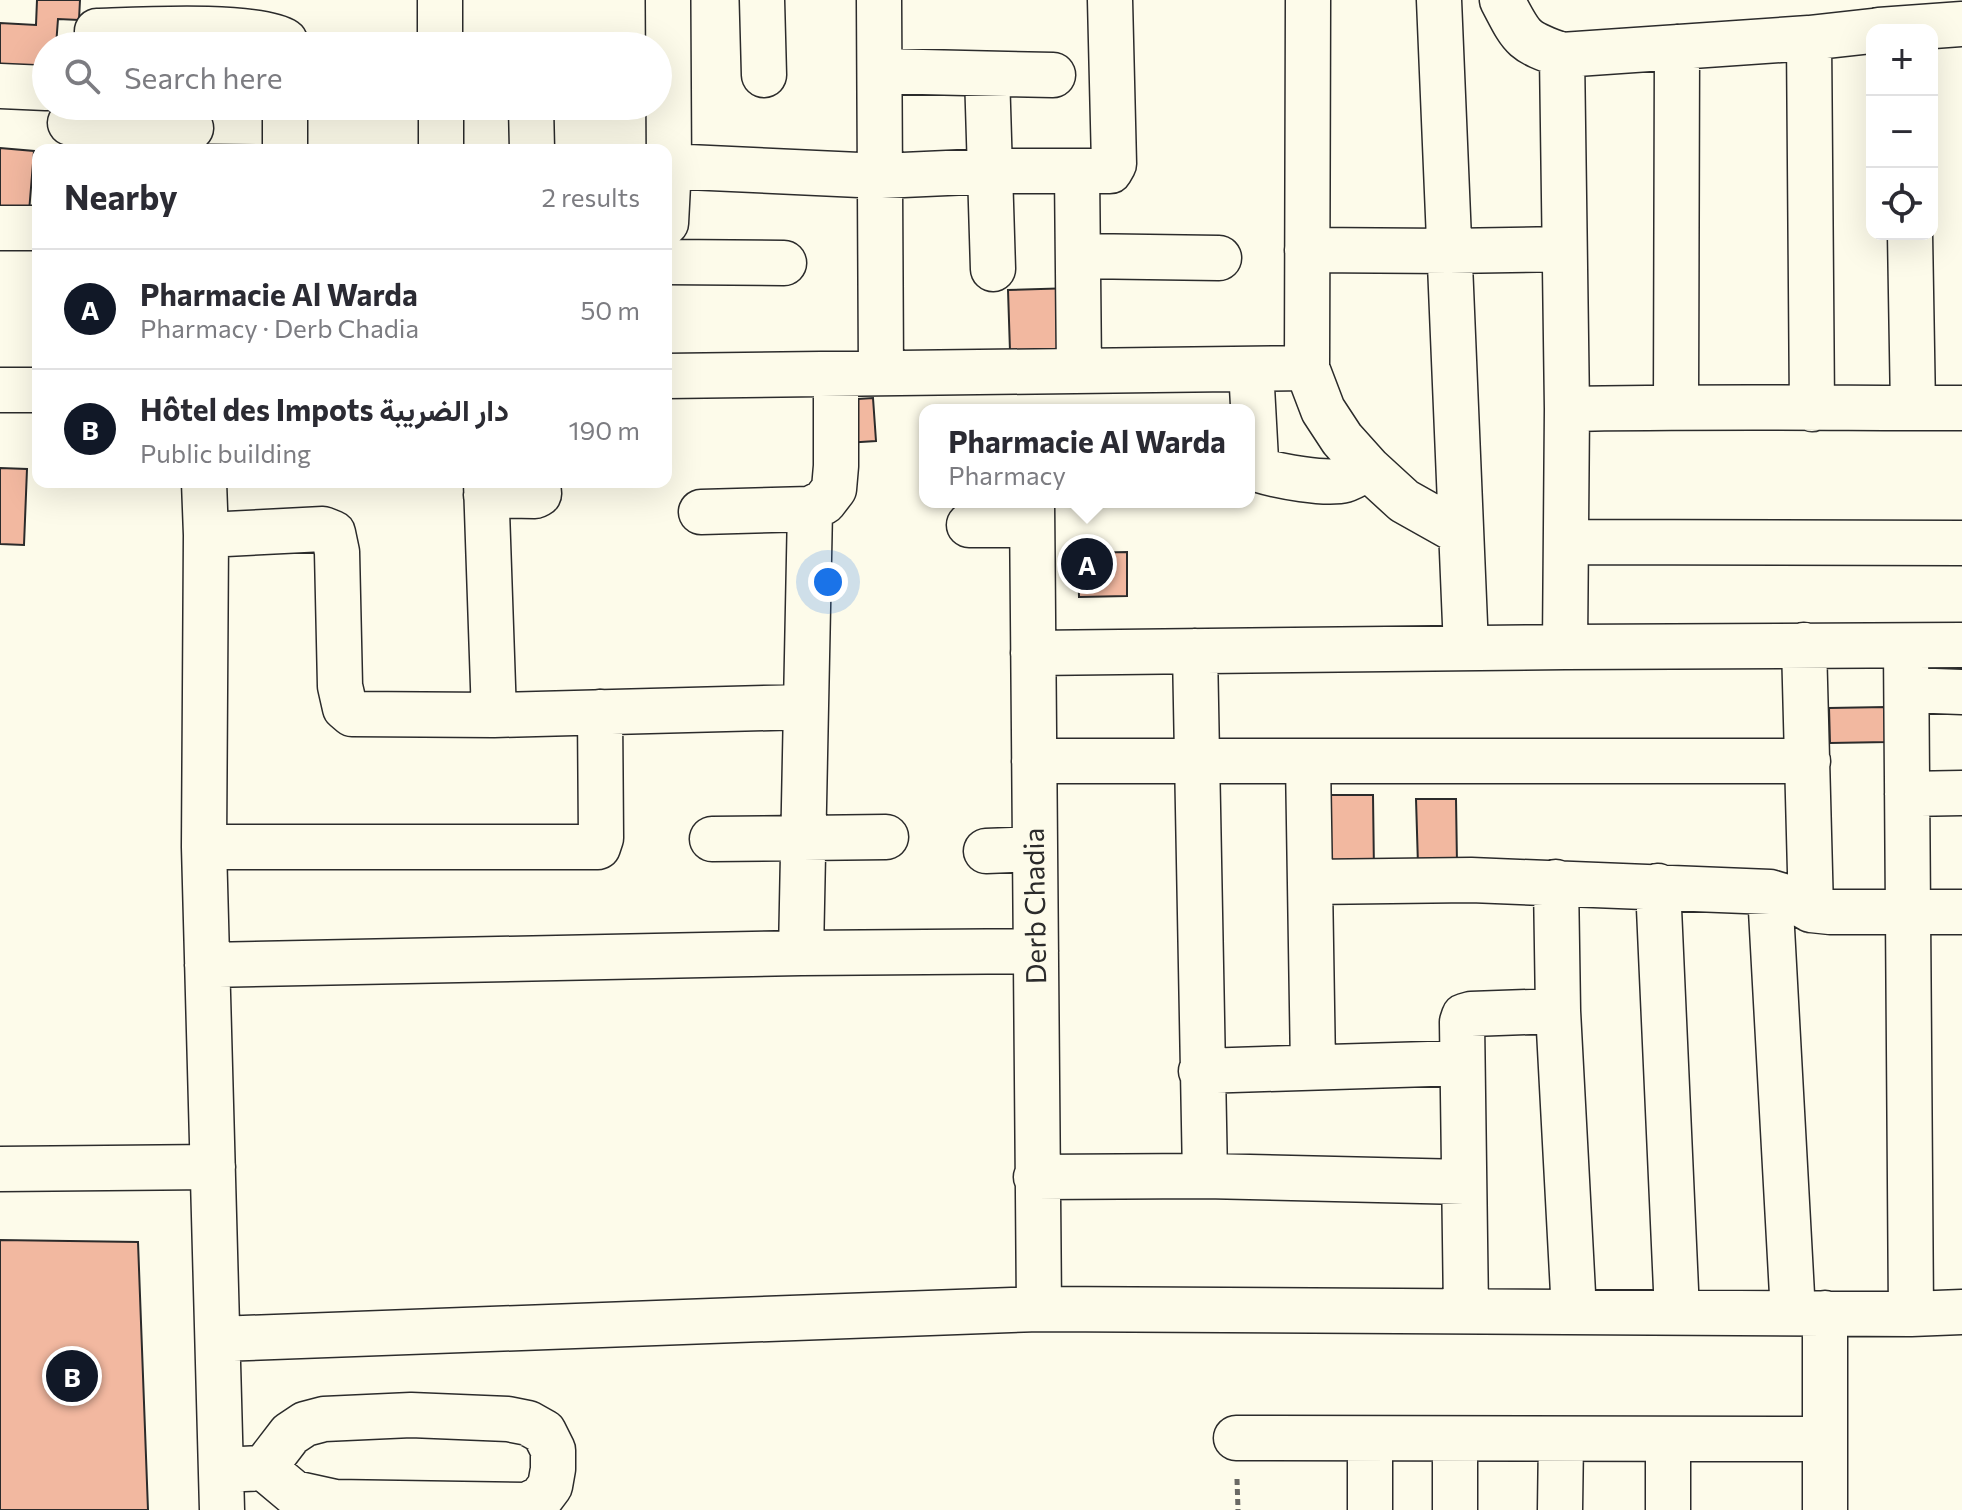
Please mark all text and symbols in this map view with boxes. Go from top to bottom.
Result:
map controls [1866,24,1938,240]
button: + [1866,24,1938,96]
search box [32,32,672,120]
icon: search [60,54,104,98]
text: Search here [124,58,283,95]
button: − [1866,96,1938,168]
button: locate [1866,168,1938,240]
text: Nearby [64,175,178,217]
text: 2 results [542,181,640,212]
text: Pharmacie Al Warda [140,275,418,312]
text: A [81,294,99,325]
text: 50 m [580,294,640,325]
text: Pharmacy · Derb Chadia [140,312,419,343]
text: Hôtel des Impots دار الضريبة [140,390,509,427]
popup [919,404,1255,508]
text: B [81,414,99,445]
text: 190 m [568,414,640,445]
text: Pharmacie Al Warda [948,422,1226,459]
text: Public building [140,437,311,468]
text: Pharmacy [948,459,1066,490]
pin: A [1061,534,1113,594]
your location [808,562,848,602]
street label: Derb Chadia [1016,828,1052,984]
pin: B [46,1346,98,1406]

